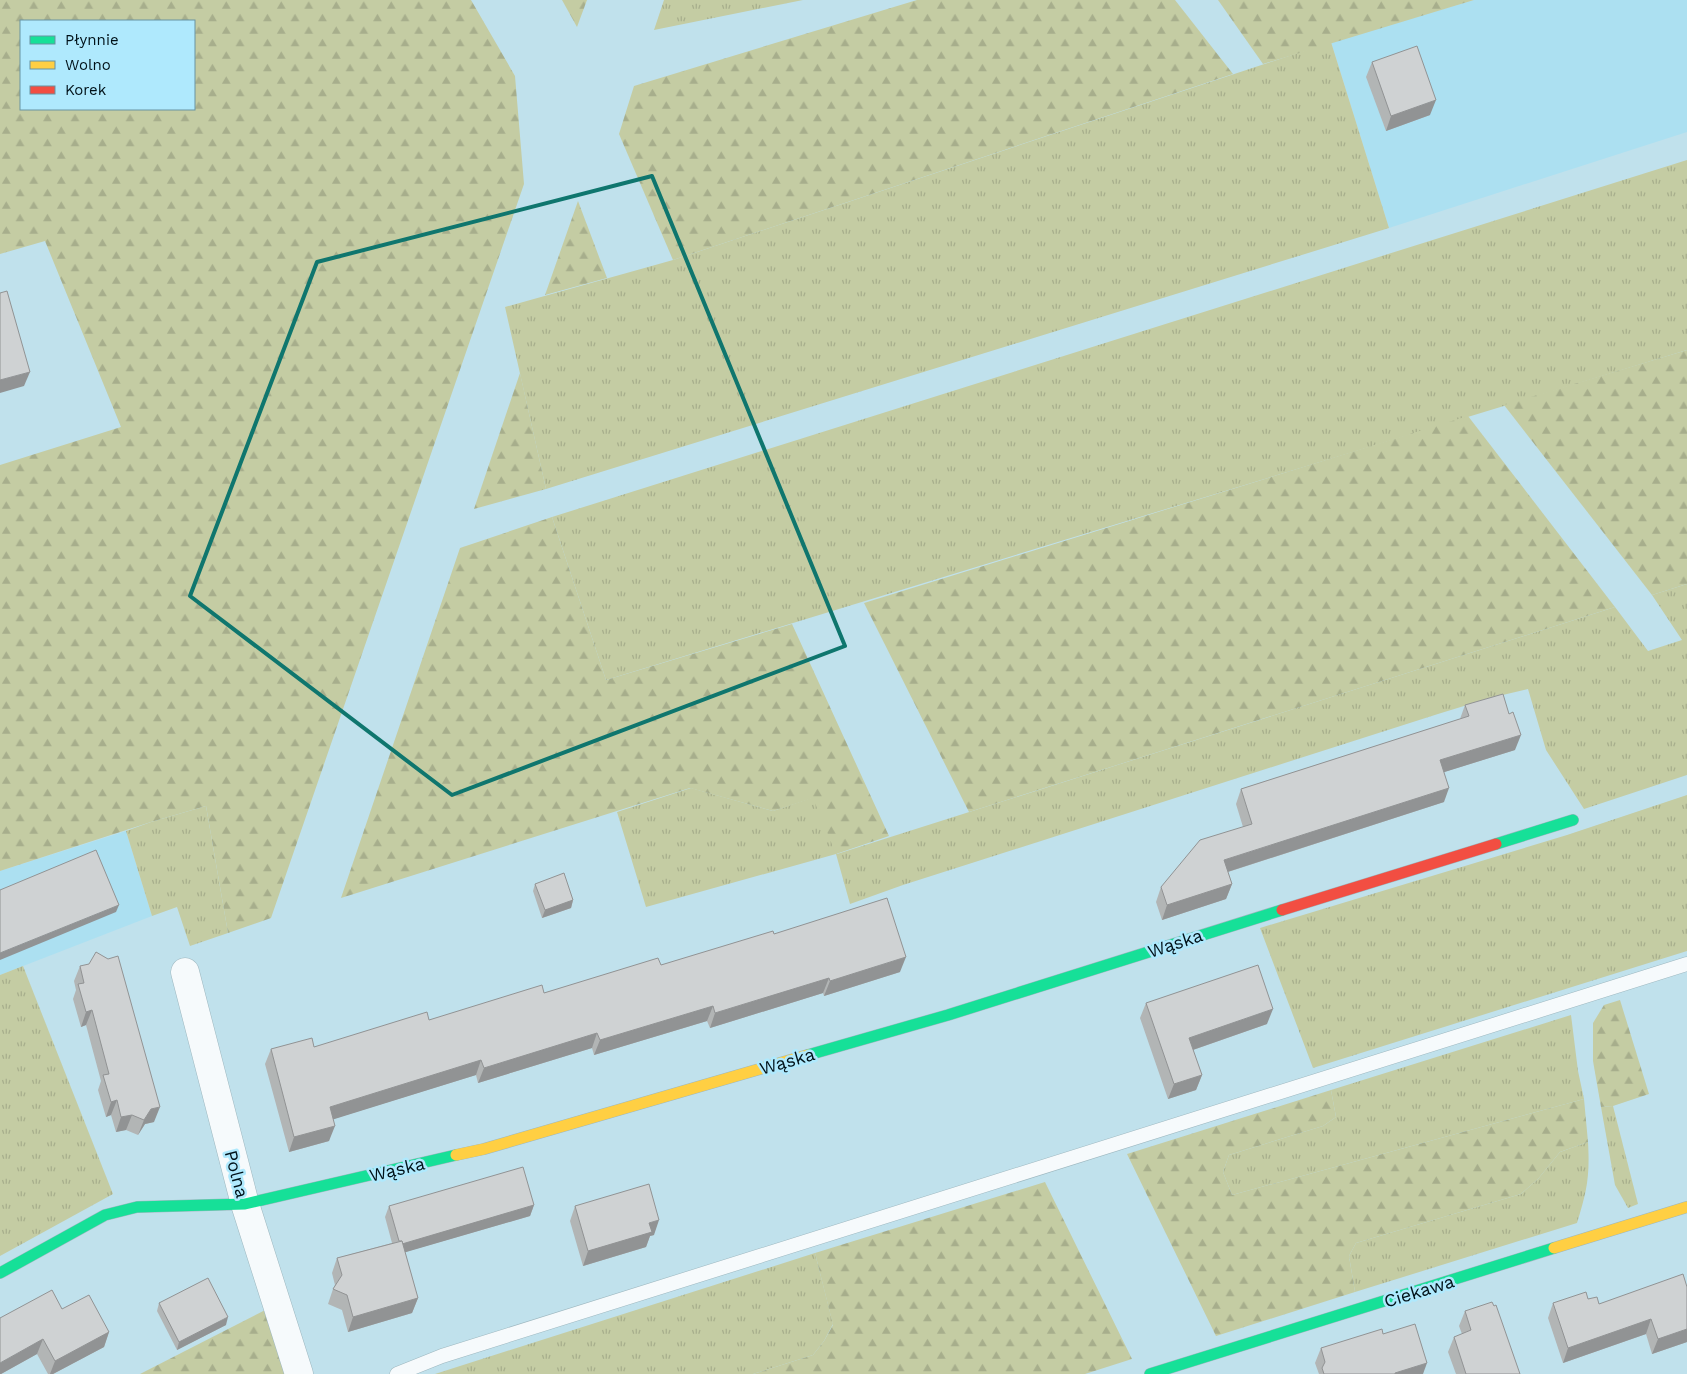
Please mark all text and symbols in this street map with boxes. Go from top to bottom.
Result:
legend [20,20,195,110]
text: Płynnie [65,31,119,49]
text: Wolno [65,56,111,74]
text: Korek [65,81,107,99]
street label: Wąska [1145,924,1205,962]
street label: Wąska [757,1043,817,1079]
street label: Polna [221,1148,253,1200]
street label: Wąska [367,1152,427,1186]
street label: Ciekawa [1381,1270,1457,1312]

